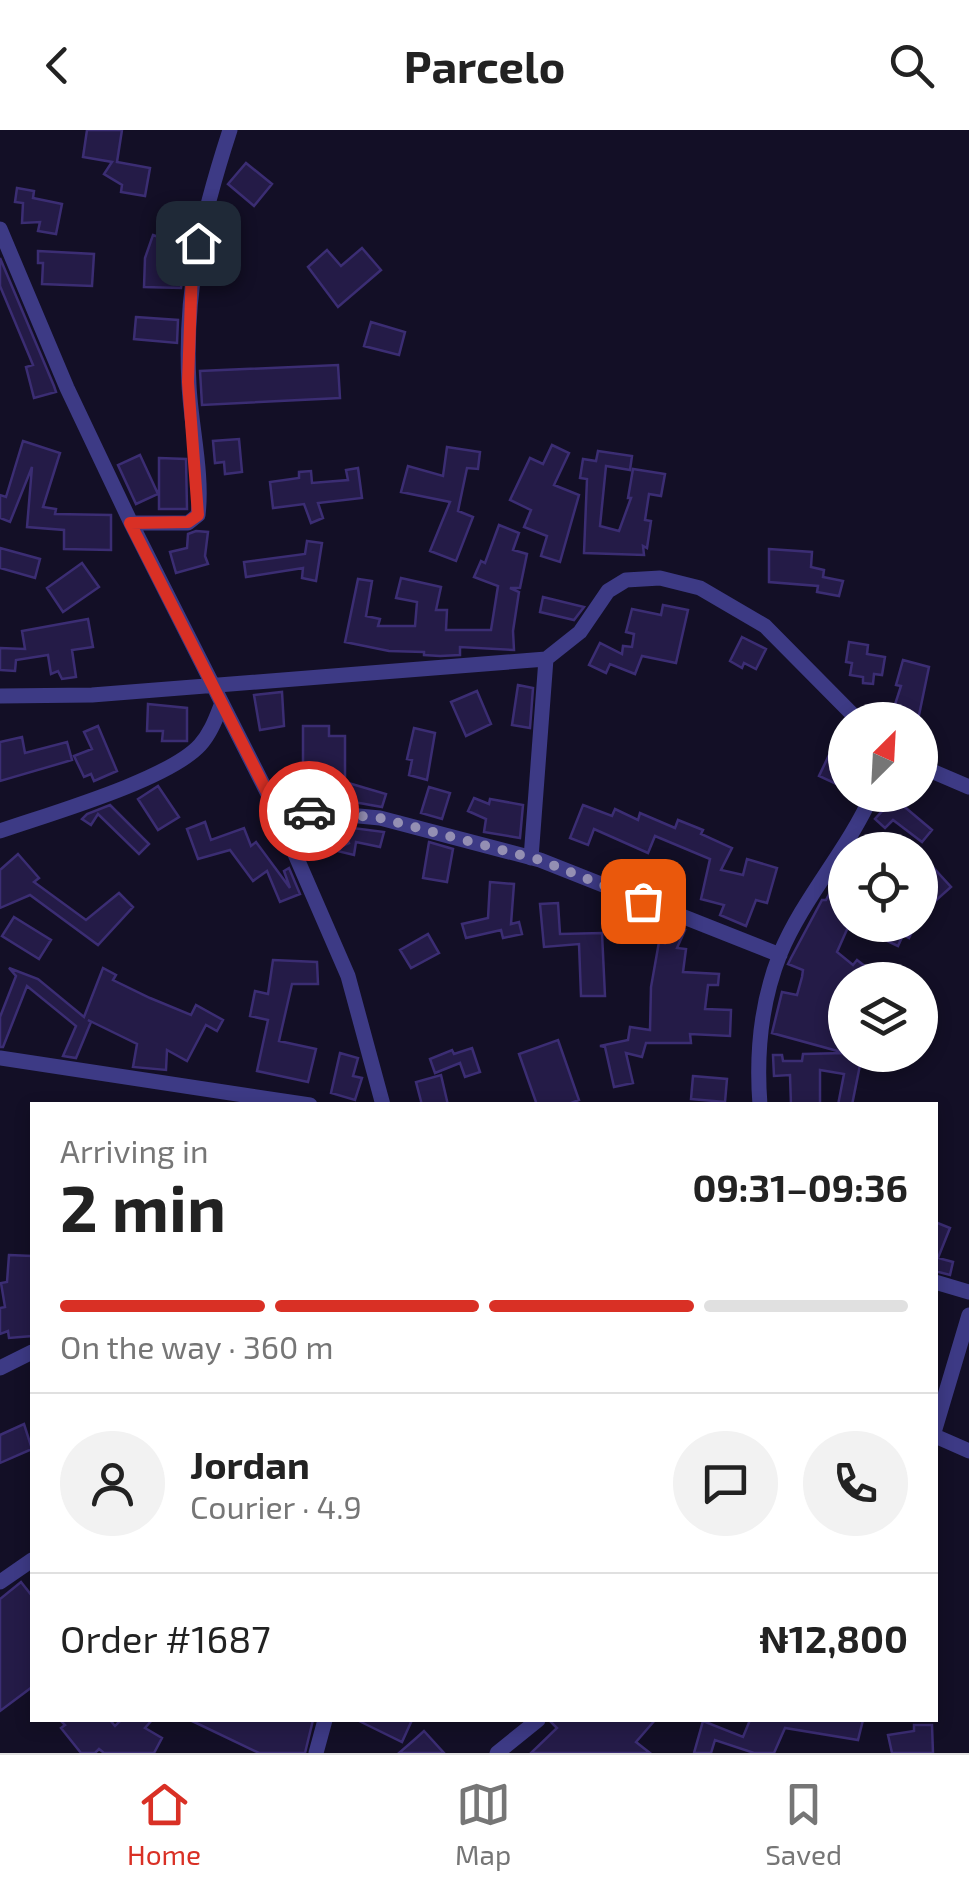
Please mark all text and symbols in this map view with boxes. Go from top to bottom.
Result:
icon: back [30,38,85,93]
text: Parcelo [404,38,565,92]
icon: search [884,38,939,93]
pin [156,201,241,286]
icon: home [171,216,226,271]
north arrow [828,702,938,812]
map controls [828,702,938,1072]
courier [259,761,359,861]
icon: car [282,784,337,839]
button: locate [828,832,938,942]
pin [601,859,686,944]
icon: bag [616,874,671,929]
button: layers [828,962,938,1072]
text: Arriving in [60,1131,209,1169]
text: 09:31–09:36 [692,1164,908,1210]
text: 2 min [60,1167,226,1245]
text: On the way · 360 m [60,1327,333,1365]
button: person [60,1431,165,1536]
button: chat [673,1431,778,1536]
button: phone [803,1431,908,1536]
text: Jordan [190,1441,310,1487]
text: Courier · 4.9 [190,1487,362,1525]
text: Order #1687 [60,1615,271,1661]
text: ₦12,800 [759,1615,908,1661]
tab: Home [127,1777,201,1871]
tab: Map [455,1777,511,1871]
tab: Saved [765,1777,842,1871]

